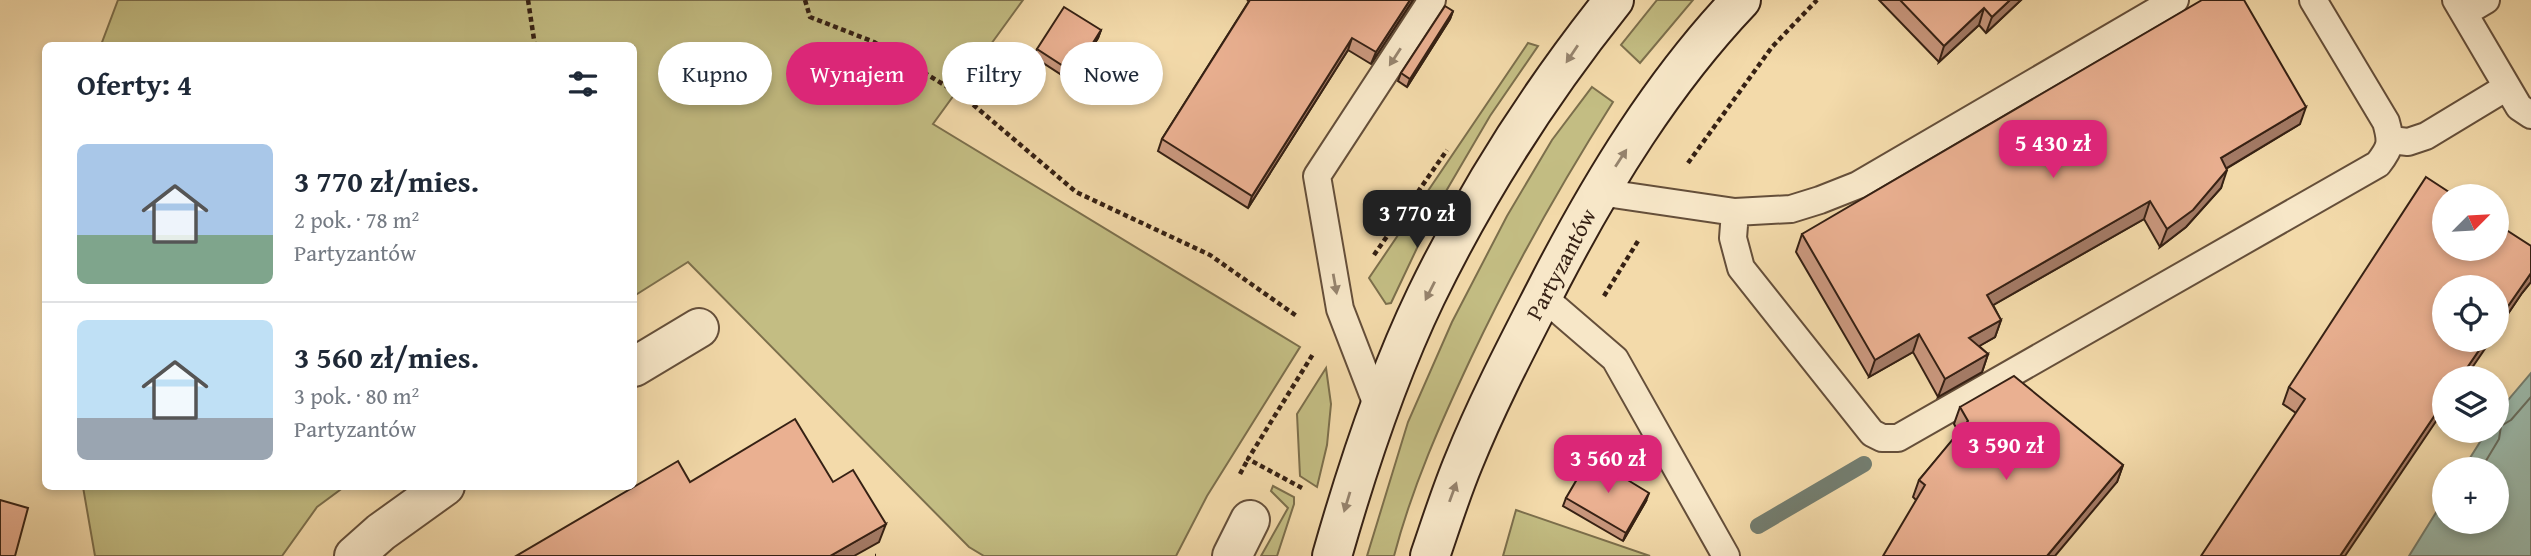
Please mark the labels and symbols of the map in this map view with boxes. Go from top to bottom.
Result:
one-way arrow [1565,45,1579,63]
one-way arrow [1388,48,1402,66]
pin: 5 430 zł [1981,120,2125,180]
one-way arrow [1614,148,1627,167]
north arrow [2432,184,2510,261]
pin: 3 770 zł [1345,190,1489,250]
street label: Partyzantów [1517,201,1604,326]
one-way arrow [1330,273,1341,295]
one-way arrow [1424,281,1436,301]
pin: 3 590 zł [1934,422,2078,482]
pin: 3 560 zł [1536,435,1680,495]
one-way arrow [1448,481,1459,502]
one-way arrow [1342,492,1352,513]

